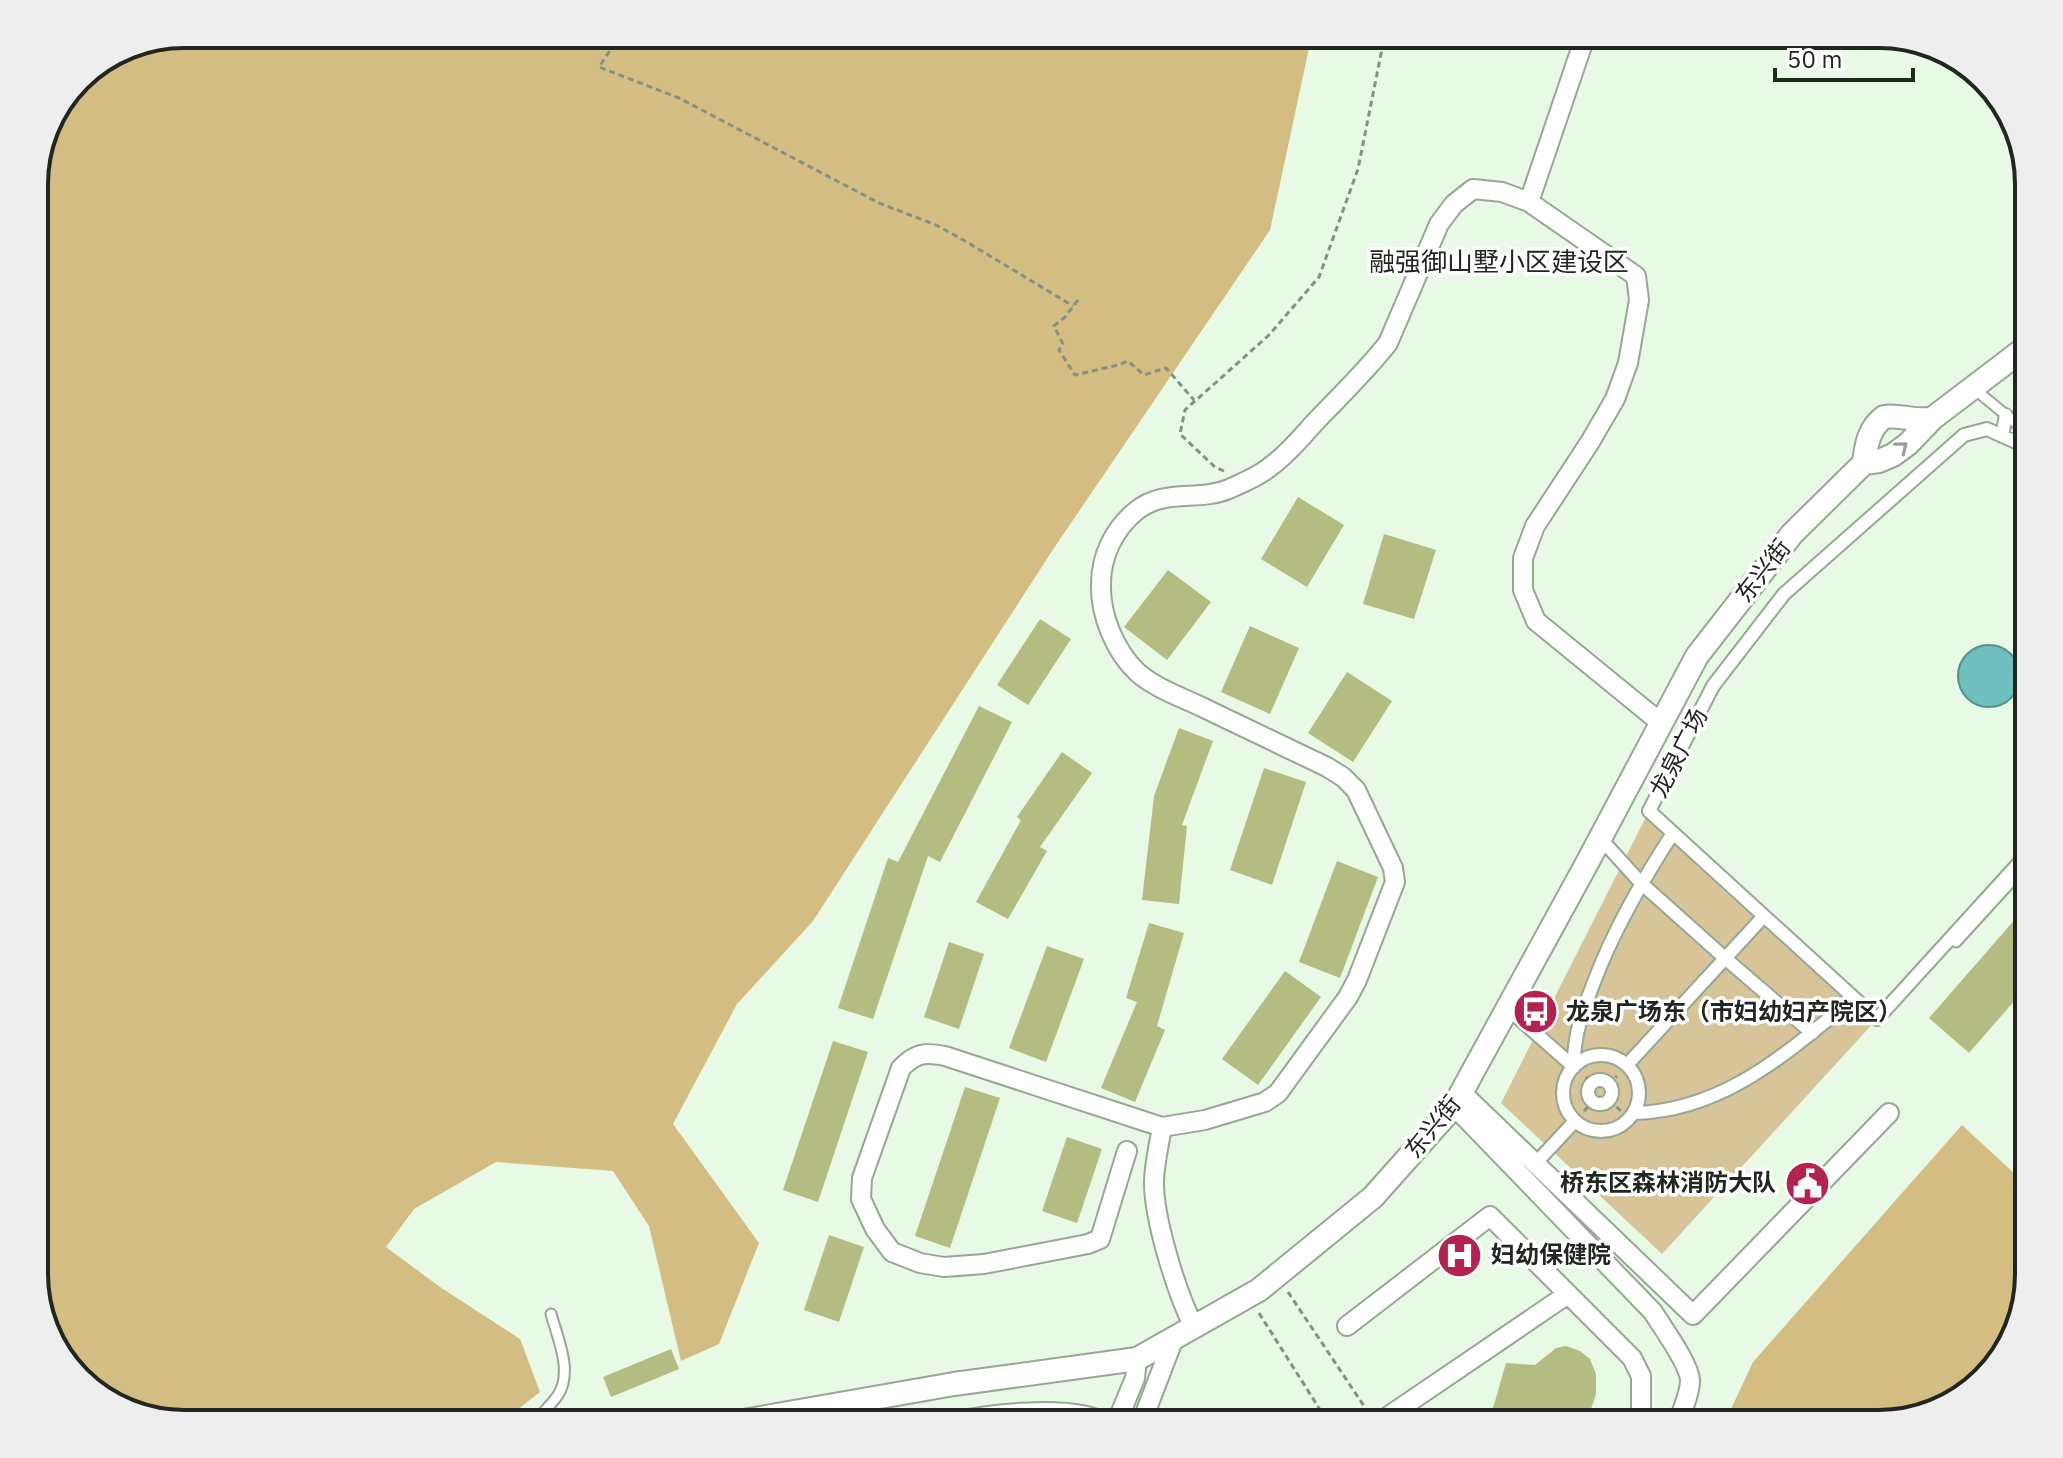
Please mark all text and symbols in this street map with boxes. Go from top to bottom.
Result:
scale bar [1775,32,1913,82]
text: 50 m [1787,43,1842,75]
district label: 融强御山墅小区建设区 [1369,244,1629,278]
one-way arrow [1893,443,1908,457]
street label: 东兴街 [1727,532,1797,609]
street label: 龙泉广场 [1642,703,1714,803]
bus stop icon: 龙泉广场东（市妇幼妇产院区） [1511,988,1559,1036]
place label: 龙泉广场东（市妇幼妇产院区） [1566,995,1902,1027]
street label: 东兴街 [1397,1088,1467,1164]
public building icon: 桥东区森林消防大队 [1783,1159,1831,1207]
place label: 桥东区森林消防大队 [1560,1166,1776,1198]
hospital icon: 妇幼保健院 [1436,1231,1484,1279]
place label: 妇幼保健院 [1491,1238,1611,1270]

